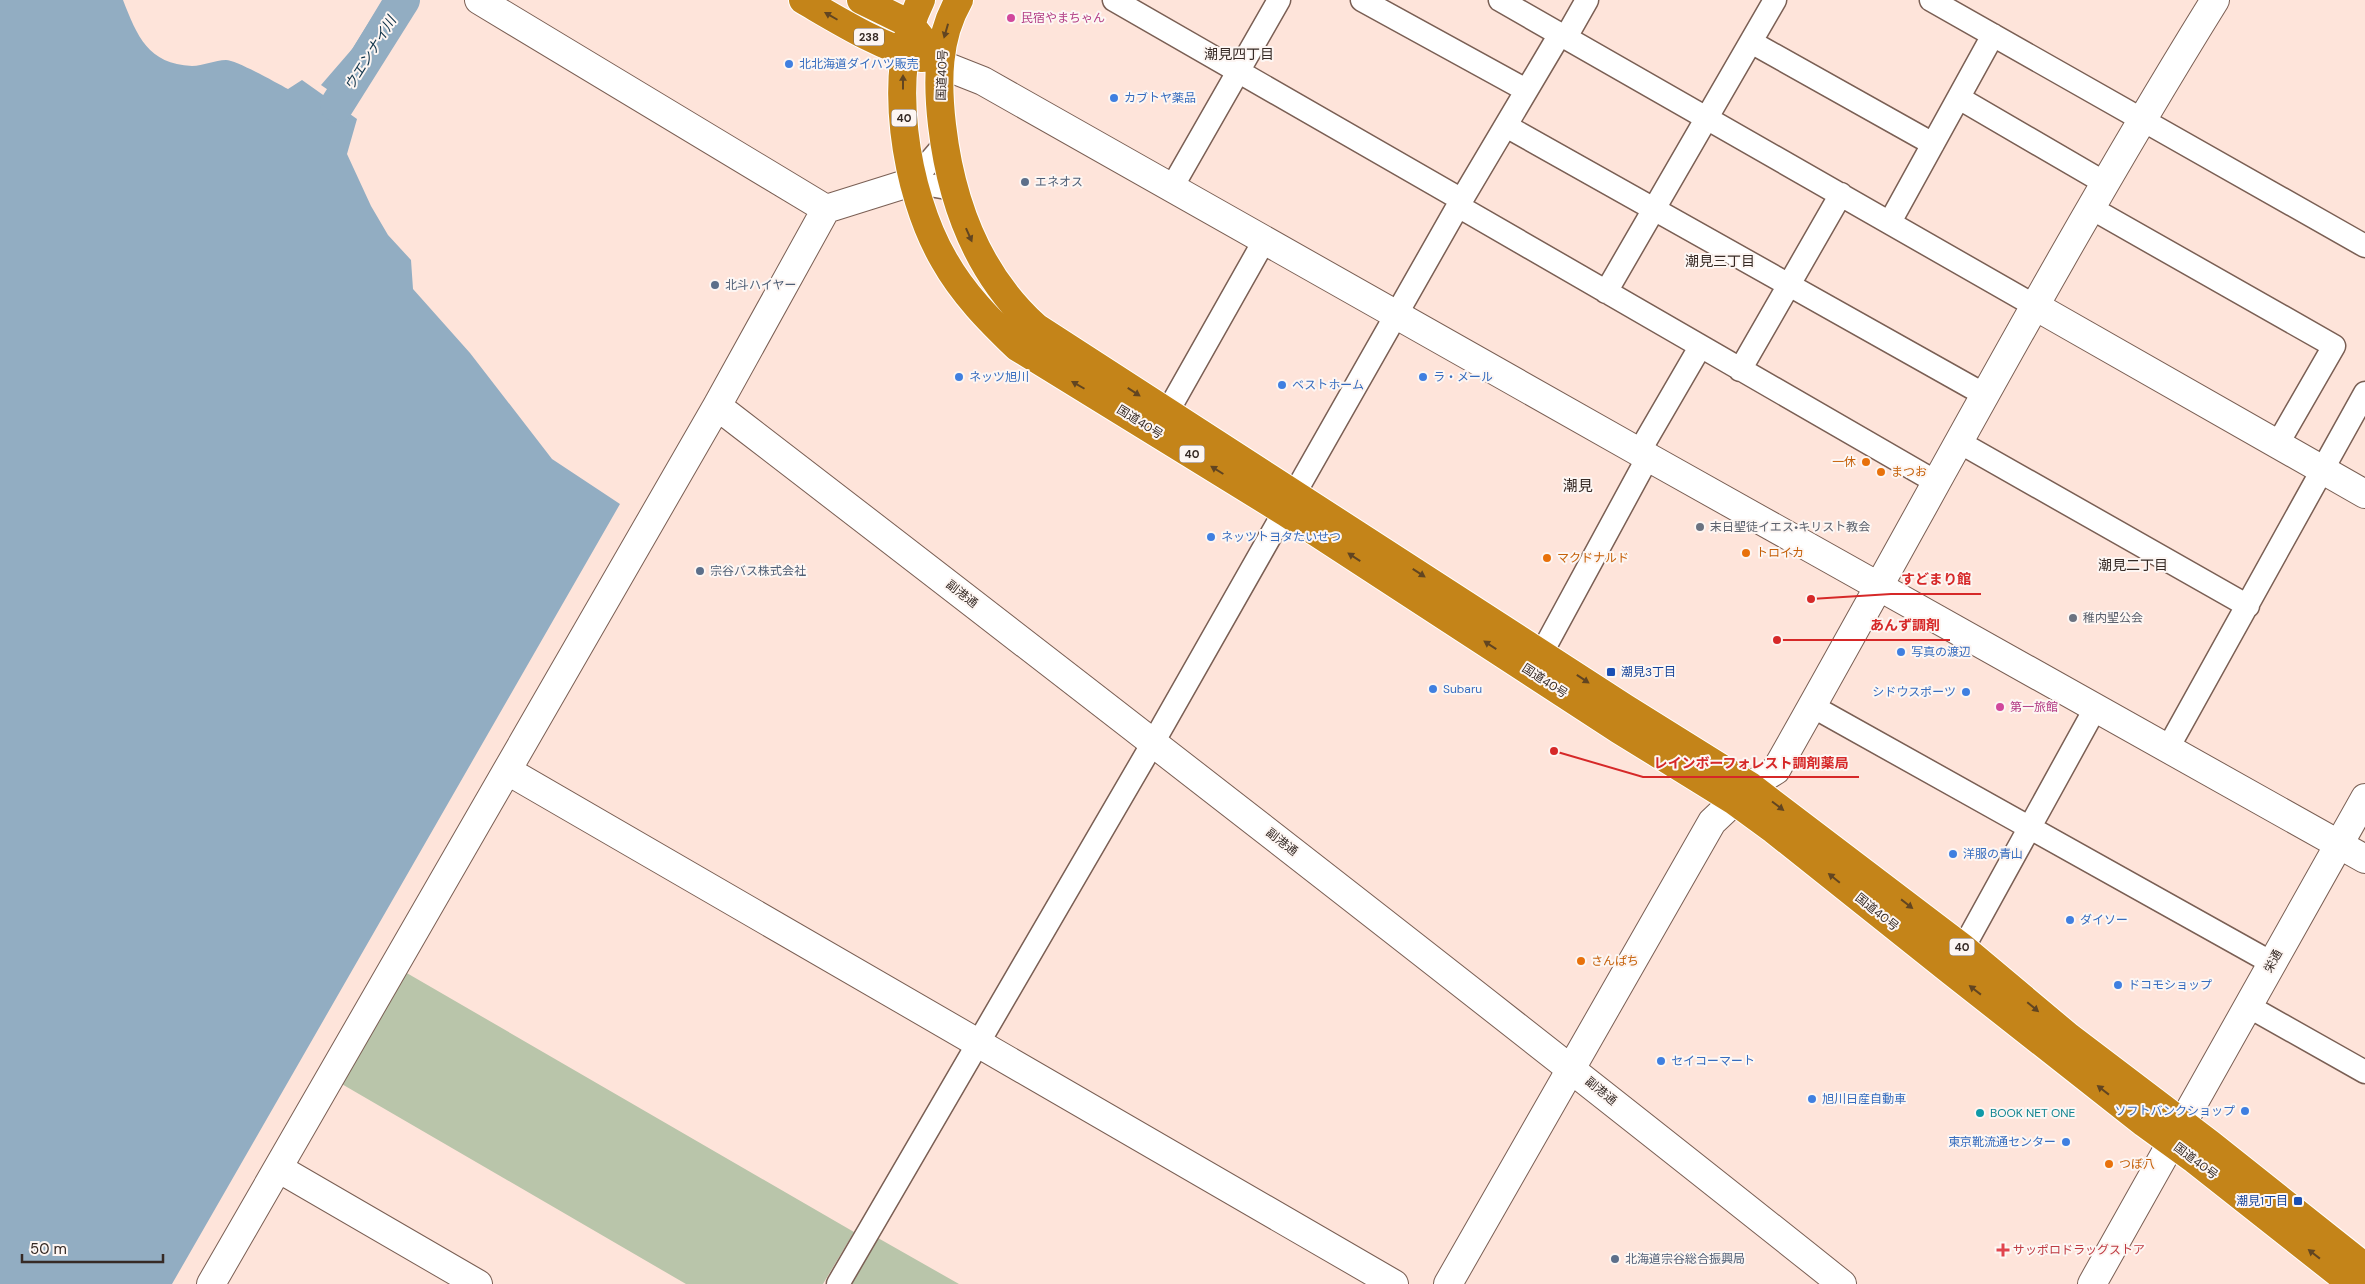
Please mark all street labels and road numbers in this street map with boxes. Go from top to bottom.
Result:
road number: 238 [854,28,884,46]
street label: 国道40号 [933,49,951,101]
road number: 40 [892,110,916,126]
street label: 国道40号 [1114,402,1166,442]
road number: 40 [1180,446,1204,462]
street label: 副港通 [943,577,981,611]
street label: 国道40号 [1519,660,1571,702]
street label: 副港通 [1263,825,1301,859]
street label: 国道40号 [1852,890,1902,934]
road number: 40 [1950,939,1974,956]
street label: 栄通 [2260,947,2286,975]
street label: 副港通 [1582,1073,1620,1109]
street label: 国道40号 [2171,1139,2221,1183]

